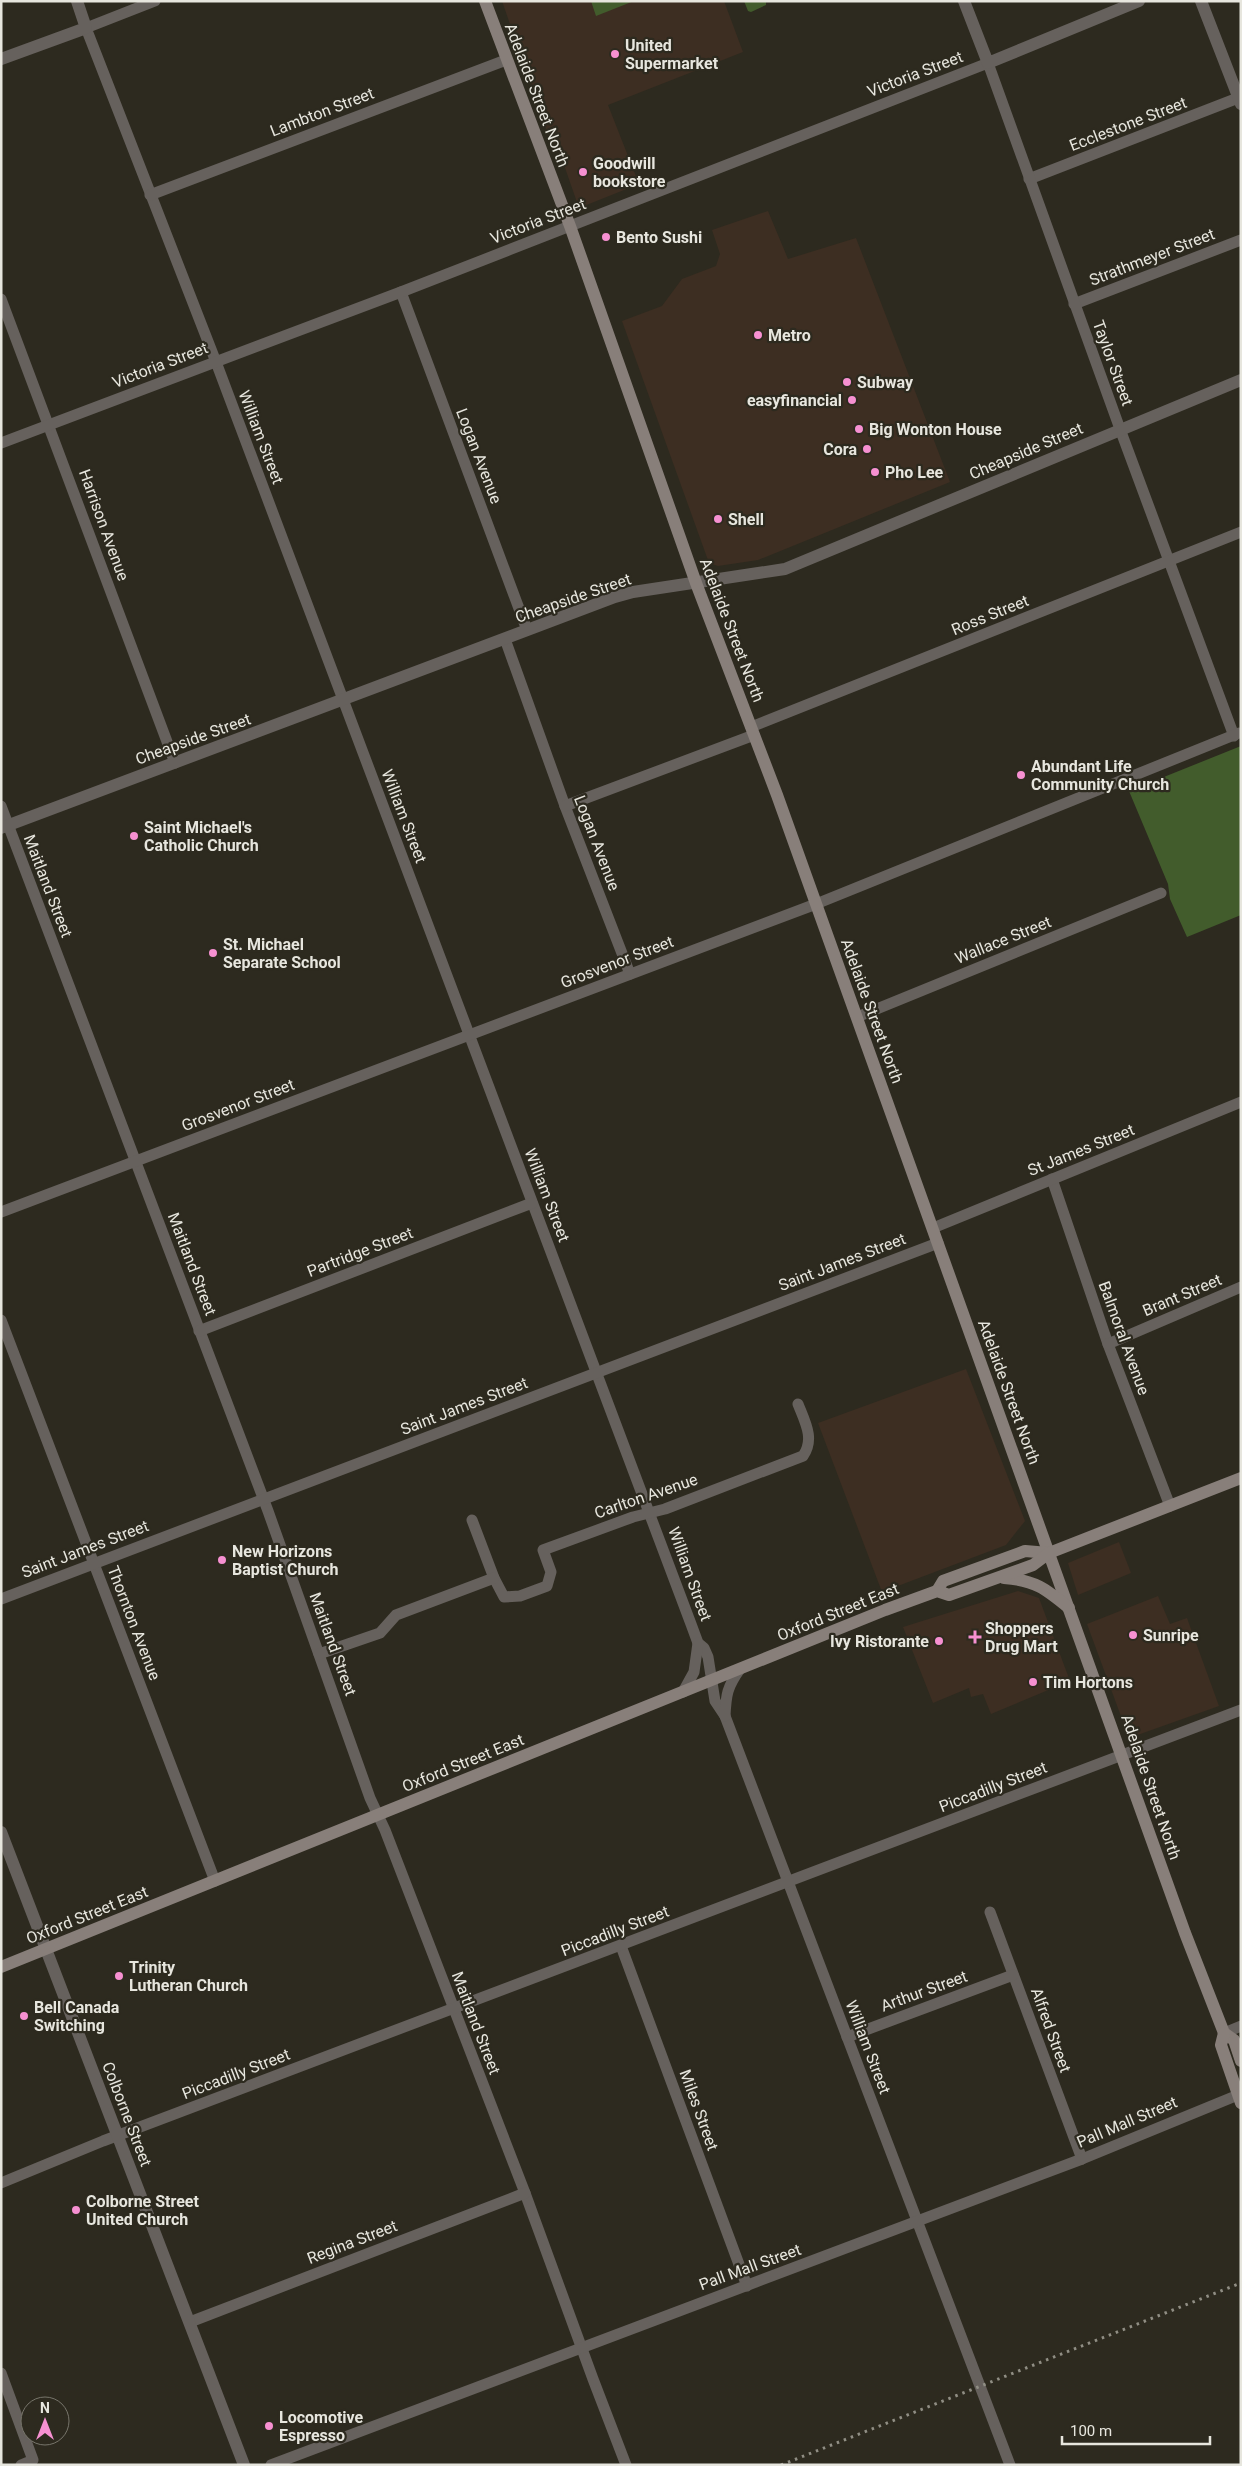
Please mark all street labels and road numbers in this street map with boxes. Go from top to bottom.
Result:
street label: Adelaide Street North [501,20,573,170]
street label: Victoria Street [865,47,965,101]
street label: Lambton Street [267,83,377,141]
street label: Ecclestone Street [1067,93,1189,155]
street label: Victoria Street [488,194,588,248]
street label: Strathmeyer Street [1087,224,1217,290]
street label: Taylor Street [1089,318,1137,408]
street label: Victoria Street [110,338,210,392]
street label: William Street [234,388,288,486]
street label: Logan Avenue [452,406,506,506]
street label: Cheapside Street [966,419,1086,483]
street label: Harrison Avenue [75,467,133,583]
street label: Adelaide Street North [696,555,768,705]
street label: Cheapside Street [513,569,633,627]
street label: Ross Street [949,591,1031,639]
street label: Cheapside Street [133,709,253,769]
street label: William Street [377,767,431,865]
street label: Logan Avenue [570,793,624,893]
street label: Maitland Street [20,832,76,940]
street label: Wallace Street [952,912,1054,968]
street label: Grosvenor Street [558,932,676,992]
street label: Adelaide Street North [837,936,907,1086]
street label: Grosvenor Street [179,1075,297,1135]
street label: St James Street [1025,1120,1137,1180]
street label: William Street [520,1146,574,1244]
street label: Maitland Street [164,1210,220,1318]
street label: Partridge Street [304,1223,416,1281]
street label: Saint James Street [776,1229,908,1295]
street label: Brant Street [1140,1270,1224,1320]
street label: Balmoral Avenue [1095,1279,1153,1397]
street label: Adelaide Street North [974,1317,1044,1467]
street label: Saint James Street [398,1373,530,1439]
street label: Carlton Avenue [592,1469,700,1523]
street label: Saint James Street [19,1516,151,1582]
street label: William Street [664,1524,716,1624]
street label: Thornton Avenue [103,1563,165,1683]
street label: Oxford Street East [774,1579,902,1645]
street label: Maitland Street [306,1590,360,1698]
street label: Adelaide Street North [1117,1712,1185,1862]
street label: Oxford Street East [399,1730,527,1796]
street label: Piccadilly Street [936,1758,1050,1816]
street label: Oxford Street East [23,1882,151,1948]
street label: Piccadilly Street [558,1902,672,1960]
street label: Arthur Street [878,1967,970,2015]
street label: Maitland Street [448,1969,504,2077]
street label: Alfred Street [1027,1985,1075,2075]
street label: William Street [841,1998,895,2096]
street label: Piccadilly Street [179,2045,293,2103]
street label: Colborne Street [98,2059,156,2169]
street label: Miles Street [676,2067,722,2153]
street label: Pall Mall Street [1074,2092,1180,2152]
street label: Regina Street [304,2216,400,2268]
street label: Pall Mall Street [696,2240,804,2294]

